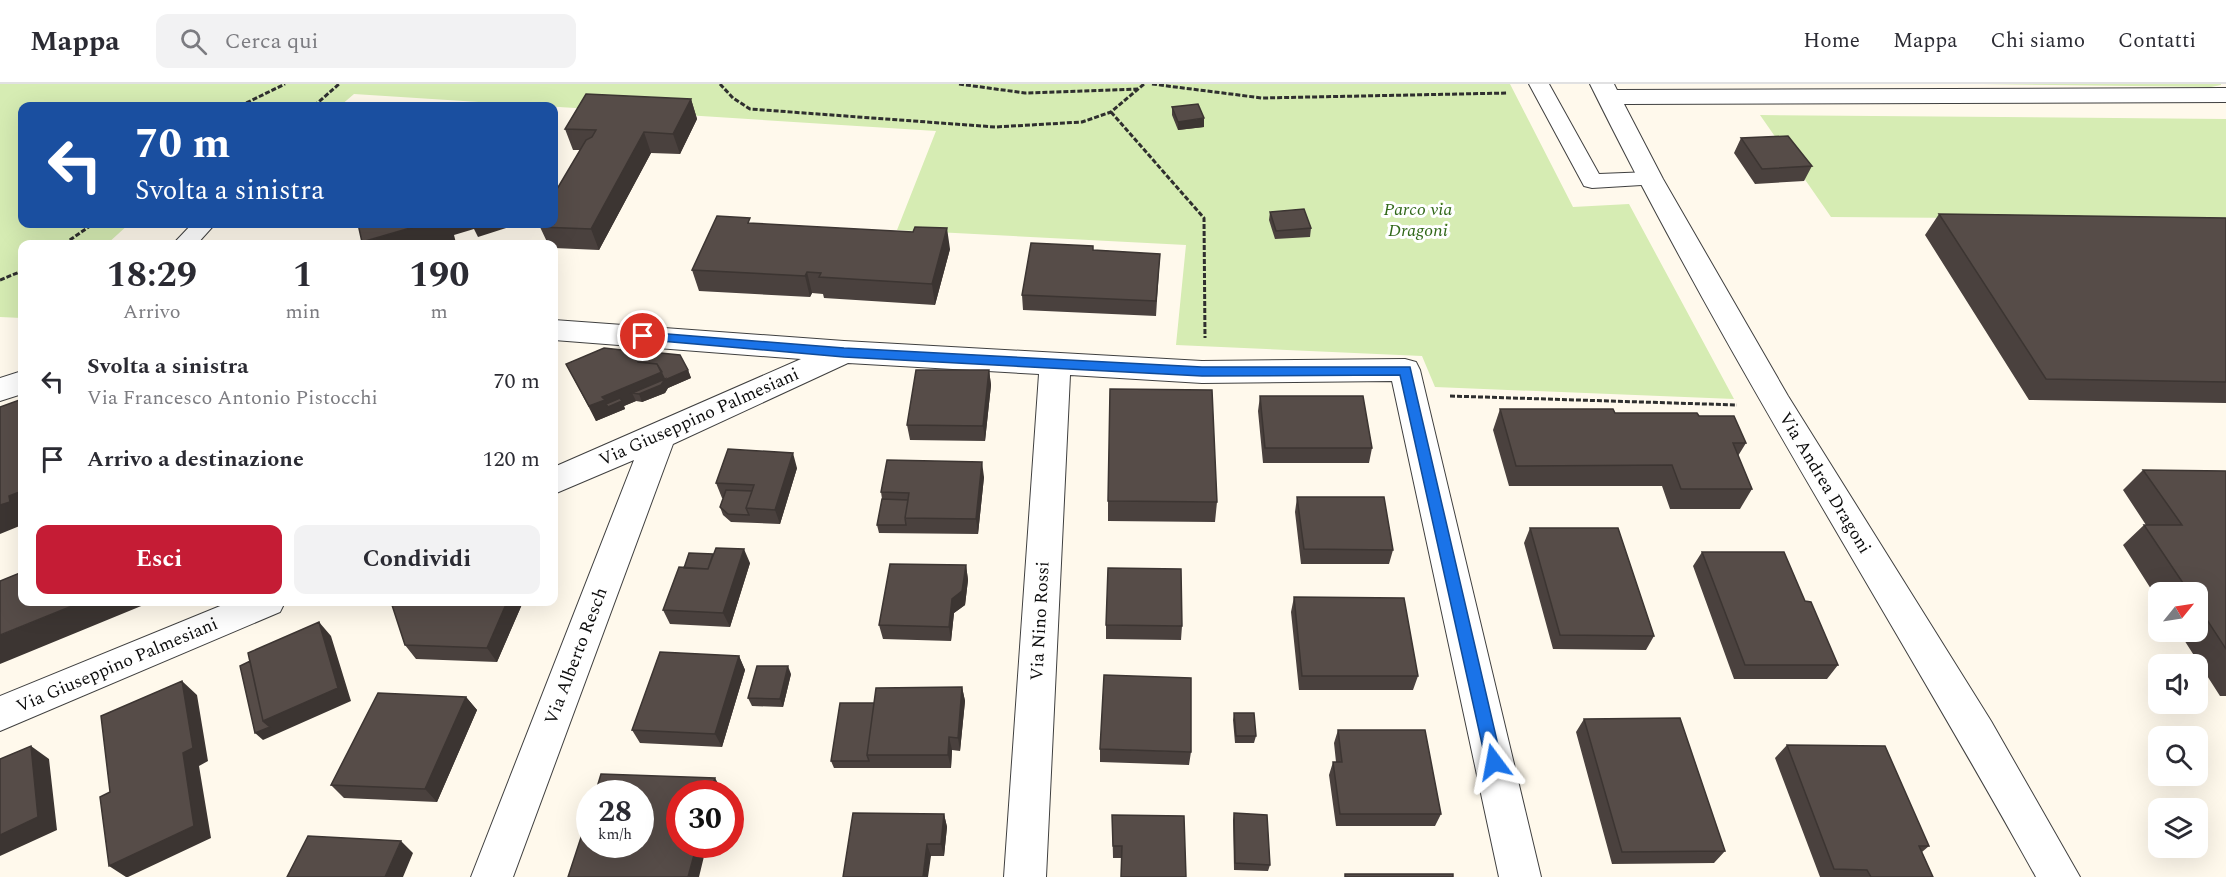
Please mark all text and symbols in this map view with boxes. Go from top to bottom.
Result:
search box [156,14,576,68]
text: Mappa [30,20,120,63]
icon: search [177,25,210,58]
text: Cerca qui [225,25,318,58]
text: Home [1803,25,1860,57]
text: Mappa [1893,25,1958,57]
text: Chi siamo [1991,25,2085,57]
text: Contatti [2118,25,2196,57]
text: 70 m [135,113,230,176]
icon: left [36,126,114,204]
text: Svolta a sinistra [135,170,324,212]
park label: Parco via Dragoni [1384,196,1452,244]
text: 18:29 [106,248,197,303]
text: 1 [293,248,313,303]
text: 190 [409,248,469,303]
text: Arrivo [123,297,180,327]
text: min [285,297,320,327]
text: m [431,297,448,327]
pin [617,310,668,361]
icon: arrive [626,319,659,352]
text: Svolta a sinistra [87,350,249,383]
street label: Via Giuseppino Palmesiani [595,361,803,473]
icon: left [36,365,69,398]
text: 70 m [494,365,540,398]
text: Via Francesco Antonio Pistocchi [87,383,378,413]
street label: Via Andrea Dragoni [1772,407,1878,559]
icon: arrive [36,443,69,476]
text: Arrivo a destinazione [87,443,304,476]
text: 120 m [483,443,540,476]
button: Esci [36,525,282,594]
button: Condividi [294,525,540,594]
street label: Via Nino Rossi [1023,561,1057,681]
north arrow [2148,582,2208,642]
map controls [2148,582,2208,858]
street label: Via Alberto Resch [537,583,615,729]
street label: Via Giuseppino Palmesiani [12,610,222,720]
button: sound [2148,654,2208,714]
button: search [2148,726,2208,786]
position arrow [1462,730,1526,794]
speed limit sign: 30 [666,780,744,858]
text: 28 [598,789,632,835]
button: layers [2148,798,2208,858]
text: km/h [598,823,632,846]

